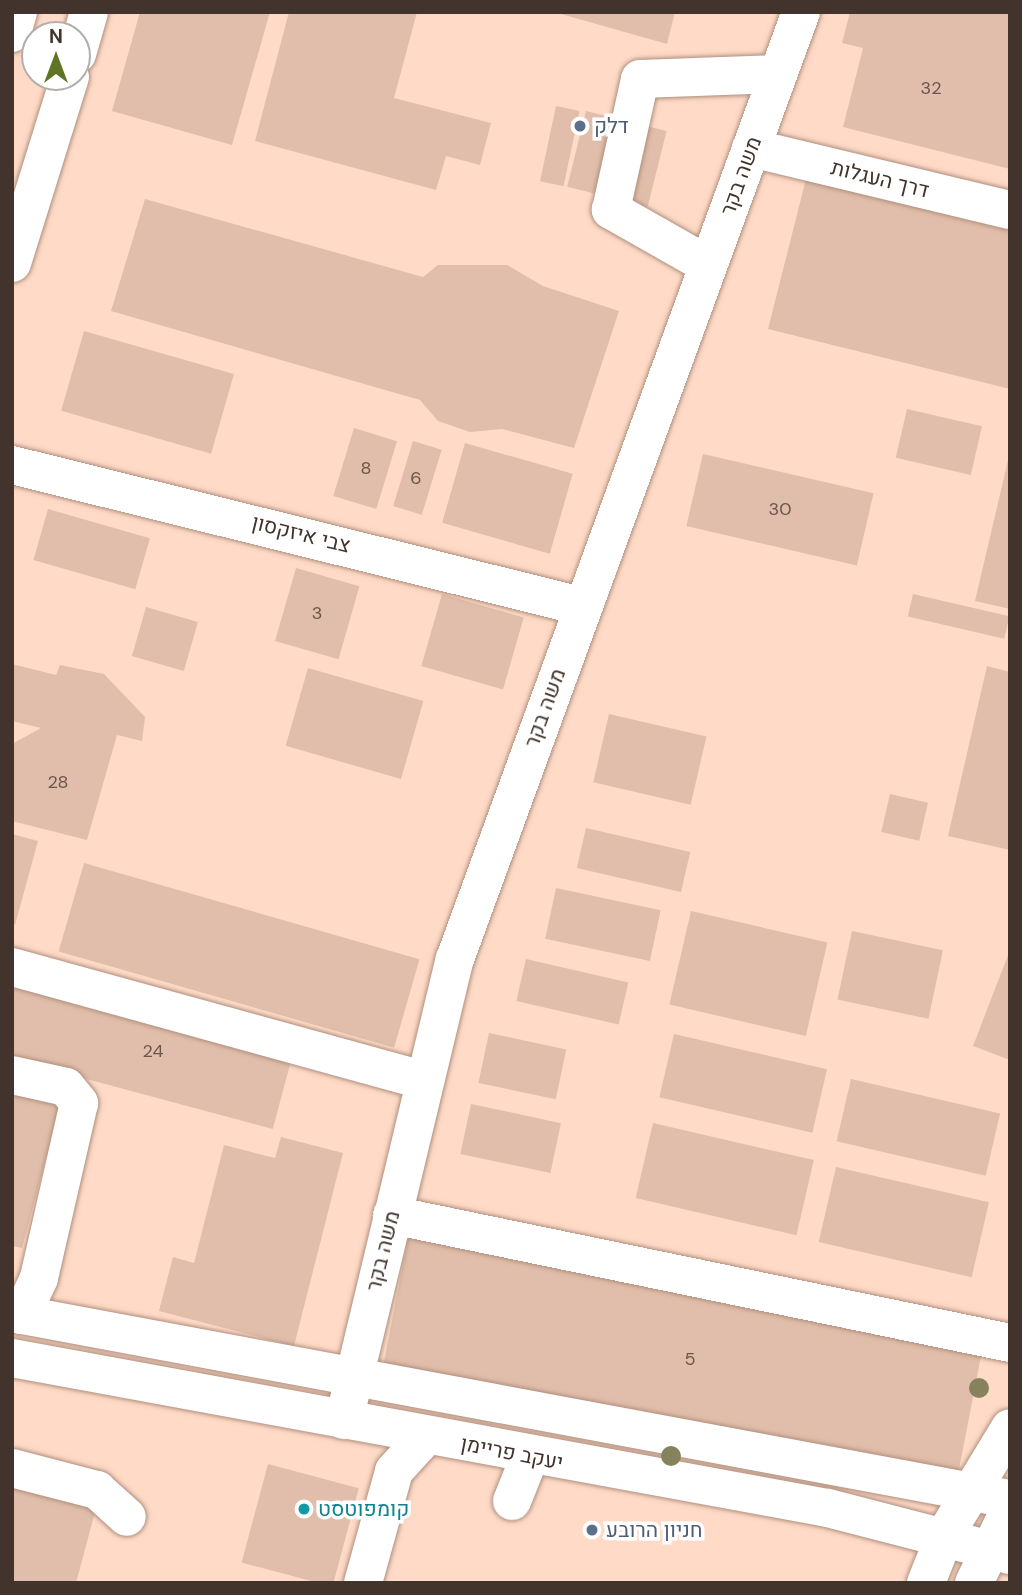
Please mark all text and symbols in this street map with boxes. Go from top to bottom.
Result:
north arrow [21,21,91,91]
text: N [49,24,63,49]
house number: 32 [920,77,942,99]
place label: דלק [594,113,629,139]
marker: דלק [572,118,588,134]
street label: משה בקר [715,133,767,219]
street label: דרך העגלות [828,155,932,203]
house number: 8 [361,457,371,479]
house number: 6 [410,467,422,489]
house number: 30 [769,498,791,520]
street label: צבי איזקסון [249,510,353,558]
house number: 3 [312,602,322,624]
street label: משה בקר [519,665,571,751]
house number: 28 [47,771,69,793]
house number: 24 [143,1040,163,1062]
street label: משה בקר [361,1208,405,1294]
house number: 5 [685,1348,695,1370]
street label: יעקב פריימן [459,1431,565,1475]
place label: קומפוטסט [318,1496,409,1522]
marker: קומפוטסט [296,1501,312,1517]
place label: חניון הרובע [606,1517,703,1543]
marker: חניון הרובע [584,1522,600,1538]

